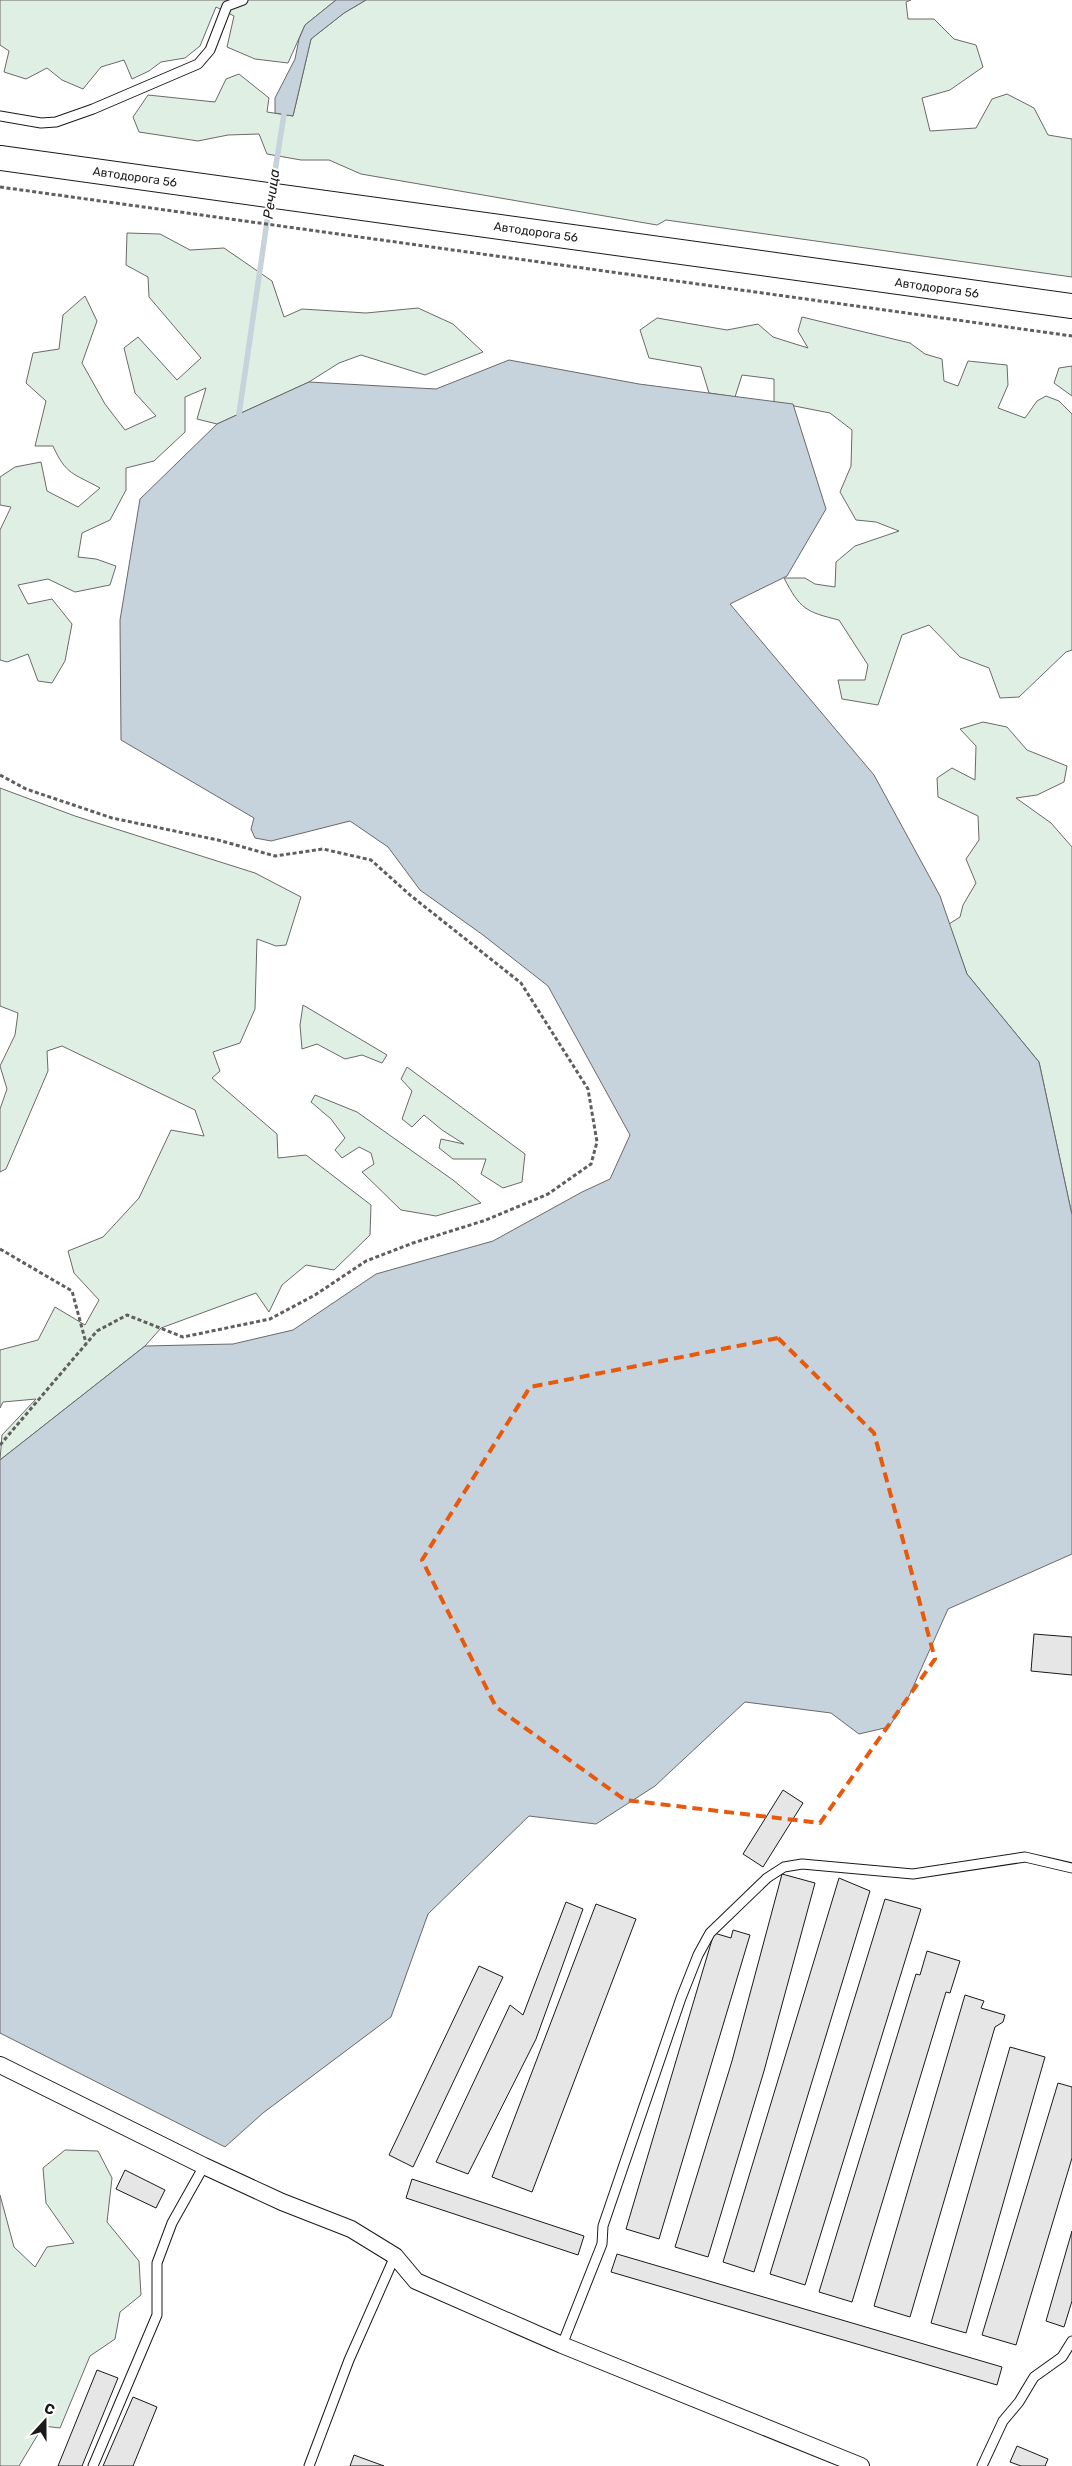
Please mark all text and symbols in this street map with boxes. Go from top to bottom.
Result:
street label: Автодорога 56 [92,164,178,190]
water label: Речица [260,168,283,220]
street label: Автодорога 56 [493,219,579,245]
street label: Автодорога 56 [894,275,980,301]
north arrow [20,2396,70,2446]
text: С [42,2400,57,2419]

